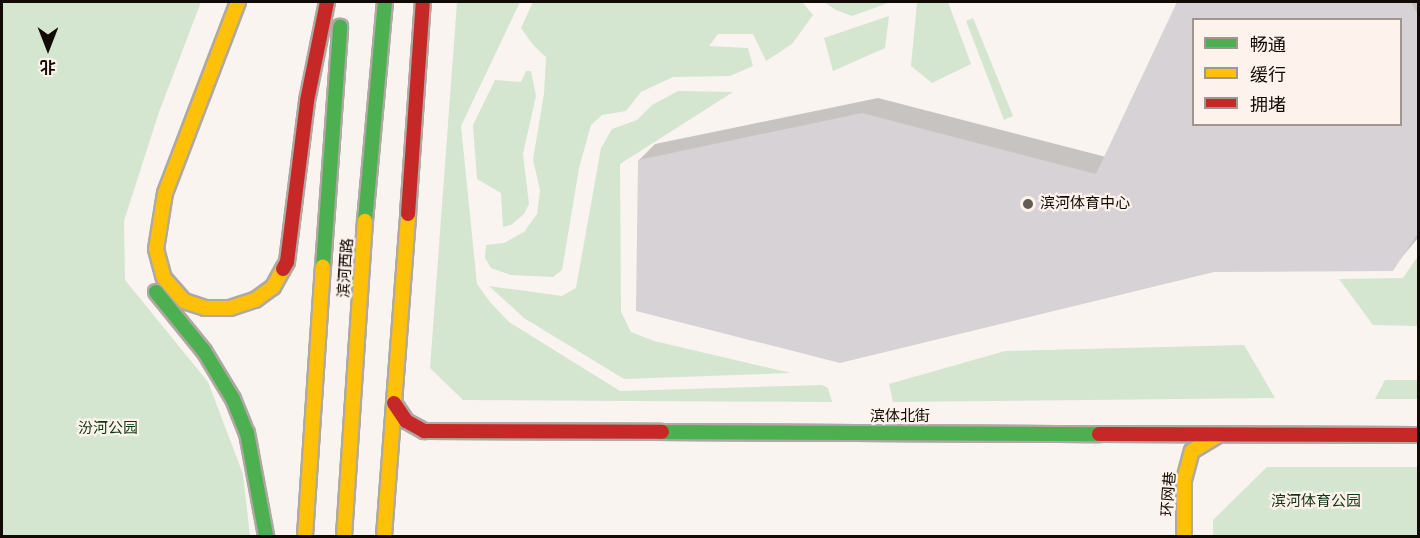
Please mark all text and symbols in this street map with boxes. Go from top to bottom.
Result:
north arrow [18,18,78,78]
legend [1192,18,1402,126]
text: 畅通 [1250,34,1286,56]
text: 北 [40,56,56,76]
text: 缓行 [1250,64,1286,86]
text: 拥堵 [1250,94,1286,116]
place label: 滨河体育中心 [1040,195,1130,213]
marker: 滨河体育中心 [1021,197,1035,211]
street label: 滨河西路 [335,237,357,299]
street label: 滨体北街 [870,408,930,426]
park label: 汾河公园 [78,420,138,438]
street label: 环网巷 [1158,471,1180,517]
park label: 滨河体育公园 [1271,493,1361,511]

